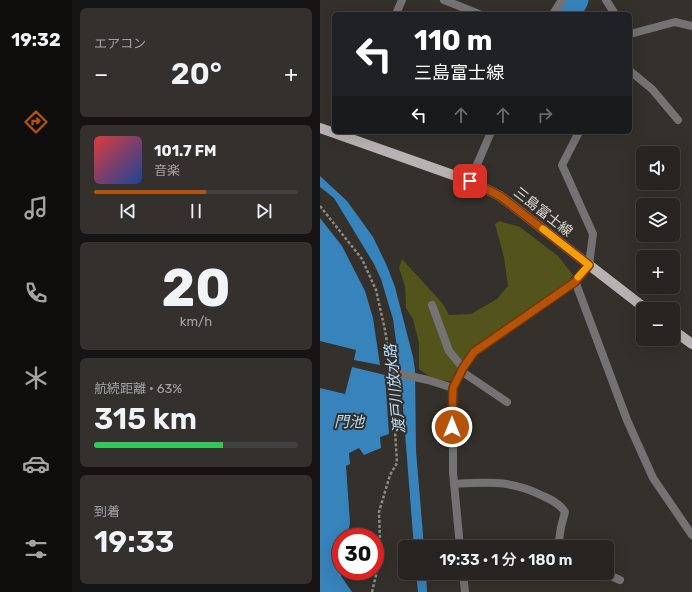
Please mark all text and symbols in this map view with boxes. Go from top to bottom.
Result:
text: 110 m [414,24,492,57]
icon: left [348,28,400,80]
text: 19:32 [11,29,61,51]
text: エアコン [94,36,146,51]
text: 20° [171,56,222,92]
text: − [94,61,108,88]
text: + [284,61,298,88]
text: 三島富士線 [414,62,504,84]
icon: left [408,104,430,126]
icon: ahead [450,104,472,126]
icon: ahead [492,104,514,126]
icon: right [534,104,556,126]
icon: directions [22,108,50,136]
text: 101.7 FM [154,142,216,160]
map controls [636,146,680,346]
button: sound [636,146,680,190]
text: 音楽 [154,163,180,178]
pin [453,164,487,198]
icon: arrive [459,170,481,192]
street label: 三島富士線 [510,184,576,240]
icon: music [22,194,50,222]
button: layers [636,198,680,242]
icon: previous [117,200,139,222]
icon: pause [185,200,207,222]
icon: next [253,200,275,222]
button: + [636,250,680,294]
text: 20 [161,257,231,319]
icon: phone [22,279,50,307]
button: − [636,302,680,346]
text: km/h [180,314,212,329]
water label: 渡戸川放水路 [381,341,409,435]
icon: climate [22,364,50,392]
text: 航続距離 · 63% [94,381,182,396]
text: 315 km [94,401,197,437]
position arrow [431,406,473,448]
water label: 門池 [334,413,366,431]
icon: car [22,450,50,478]
text: 到着 [94,504,120,519]
text: 19:33 [94,524,174,560]
speed limit sign: 30 [332,528,384,580]
icon: filters [22,535,50,563]
text: 19:33 · 1 分 · 180 m [440,551,573,569]

